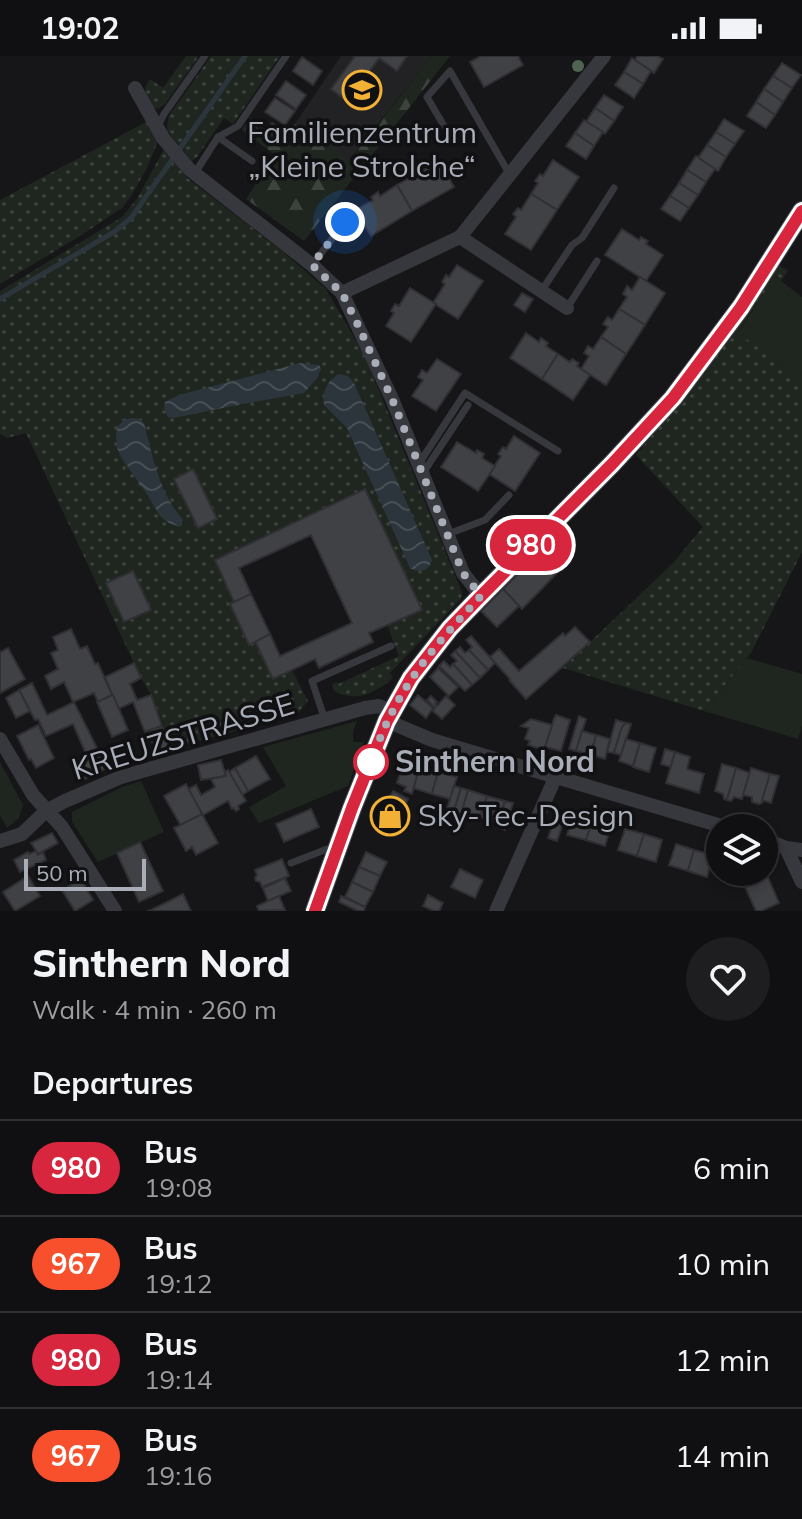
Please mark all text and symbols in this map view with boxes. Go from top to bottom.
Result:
text: 19:02 [40,9,119,47]
school or university icon: Familienzentrum „Kleine Strolche“ [341,69,383,111]
place label: Familienzentrum „Kleine Strolche“ [247,113,477,185]
your location [325,202,365,242]
line badge: 980 [485,519,577,571]
text: 980 [506,527,556,562]
street label: KREUZSTRASSE [67,684,299,788]
place label: Sinthern Nord [395,742,595,780]
marker: Sinthern Nord [354,745,388,779]
shop icon: Sky-Tec-Design [369,795,411,837]
place label: Sky-Tec-Design [418,796,634,834]
map controls [706,814,778,886]
button: layers [706,814,778,886]
scale bar [24,855,146,891]
text: 50 m [36,859,87,887]
button: heart [686,937,770,1021]
text: Sinthern Nord [32,939,291,987]
text: Walk · 4 min · 260 m [32,993,277,1026]
text: Departures [32,1064,193,1102]
text: Bus [144,1133,198,1171]
text: 6 min [693,1149,770,1187]
text: 980 [51,1150,101,1185]
text: 19:08 [144,1171,212,1204]
text: Bus [144,1229,198,1267]
text: 10 min [675,1245,770,1283]
text: 967 [51,1246,101,1281]
text: 19:12 [144,1267,212,1300]
text: Bus [144,1325,198,1363]
text: 12 min [675,1341,770,1379]
text: 980 [51,1342,101,1377]
text: 19:14 [144,1363,212,1396]
text: Bus [144,1421,198,1459]
text: 14 min [675,1437,770,1475]
text: 967 [51,1438,101,1473]
text: 19:16 [144,1459,212,1492]

